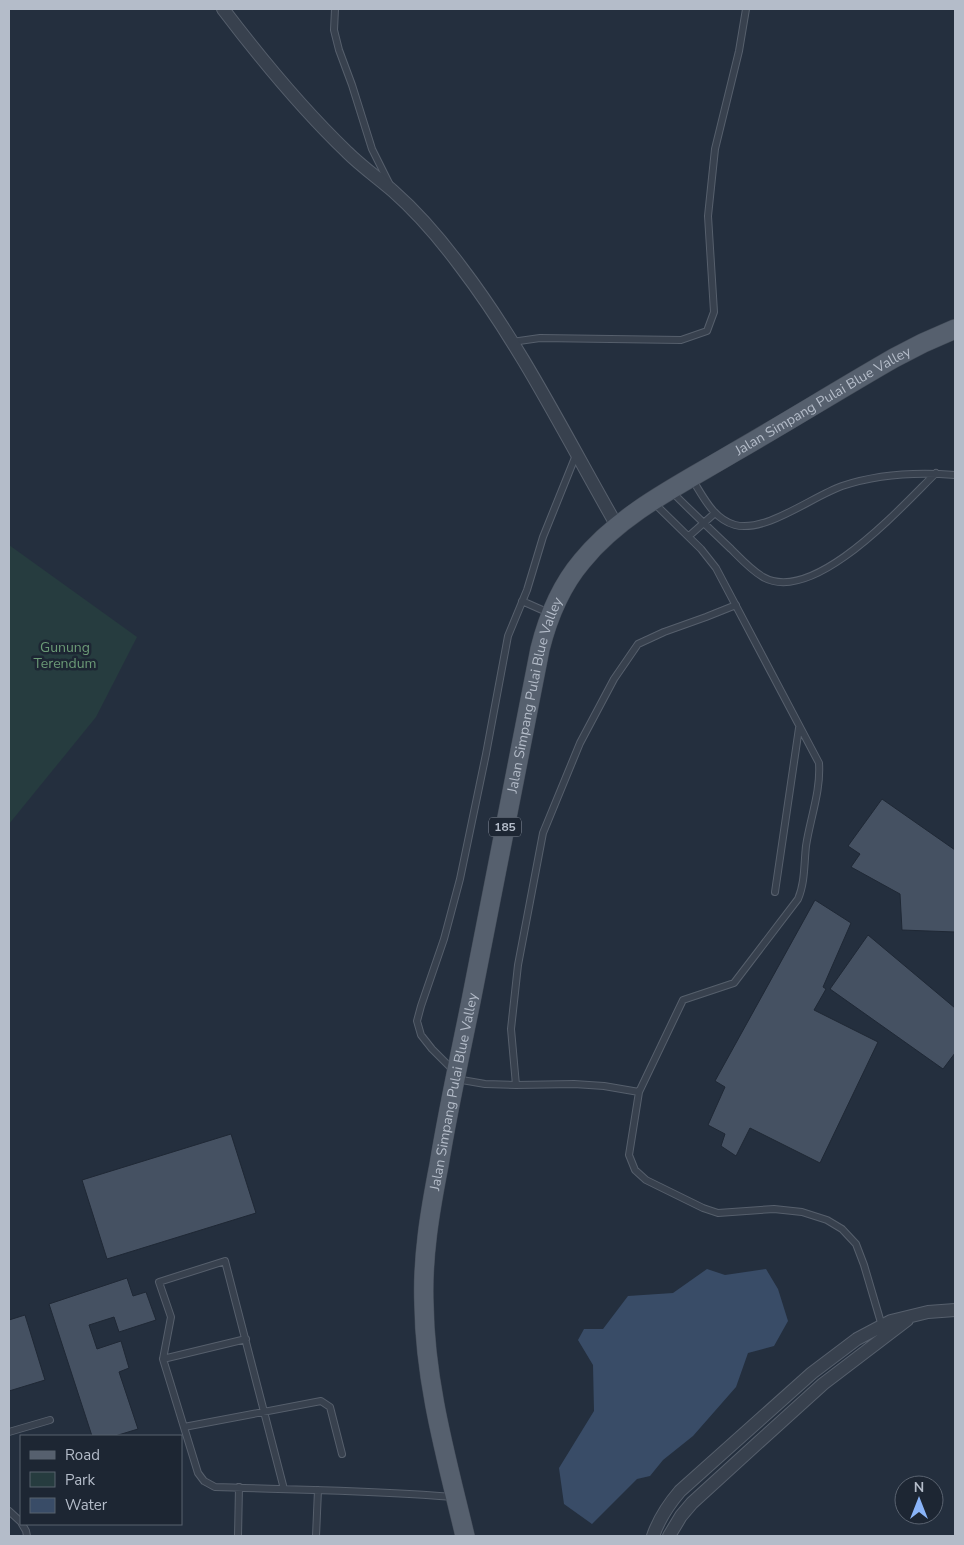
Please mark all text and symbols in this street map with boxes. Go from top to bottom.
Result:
street label: Jalan Simpang Pulai Blue Valley [730,341,915,460]
street label: Jalan Simpang Pulai Blue Valley [502,593,567,796]
park label: Gunung Terendum [33,638,97,673]
road number: 185 [489,818,521,836]
street label: Jalan Simpang Pulai Blue Valley [425,990,482,1193]
legend [20,1435,182,1525]
text: Road [65,1445,100,1465]
text: Park [65,1470,95,1490]
north arrow [894,1475,944,1525]
text: N [914,1478,924,1497]
text: Water [65,1495,108,1515]

